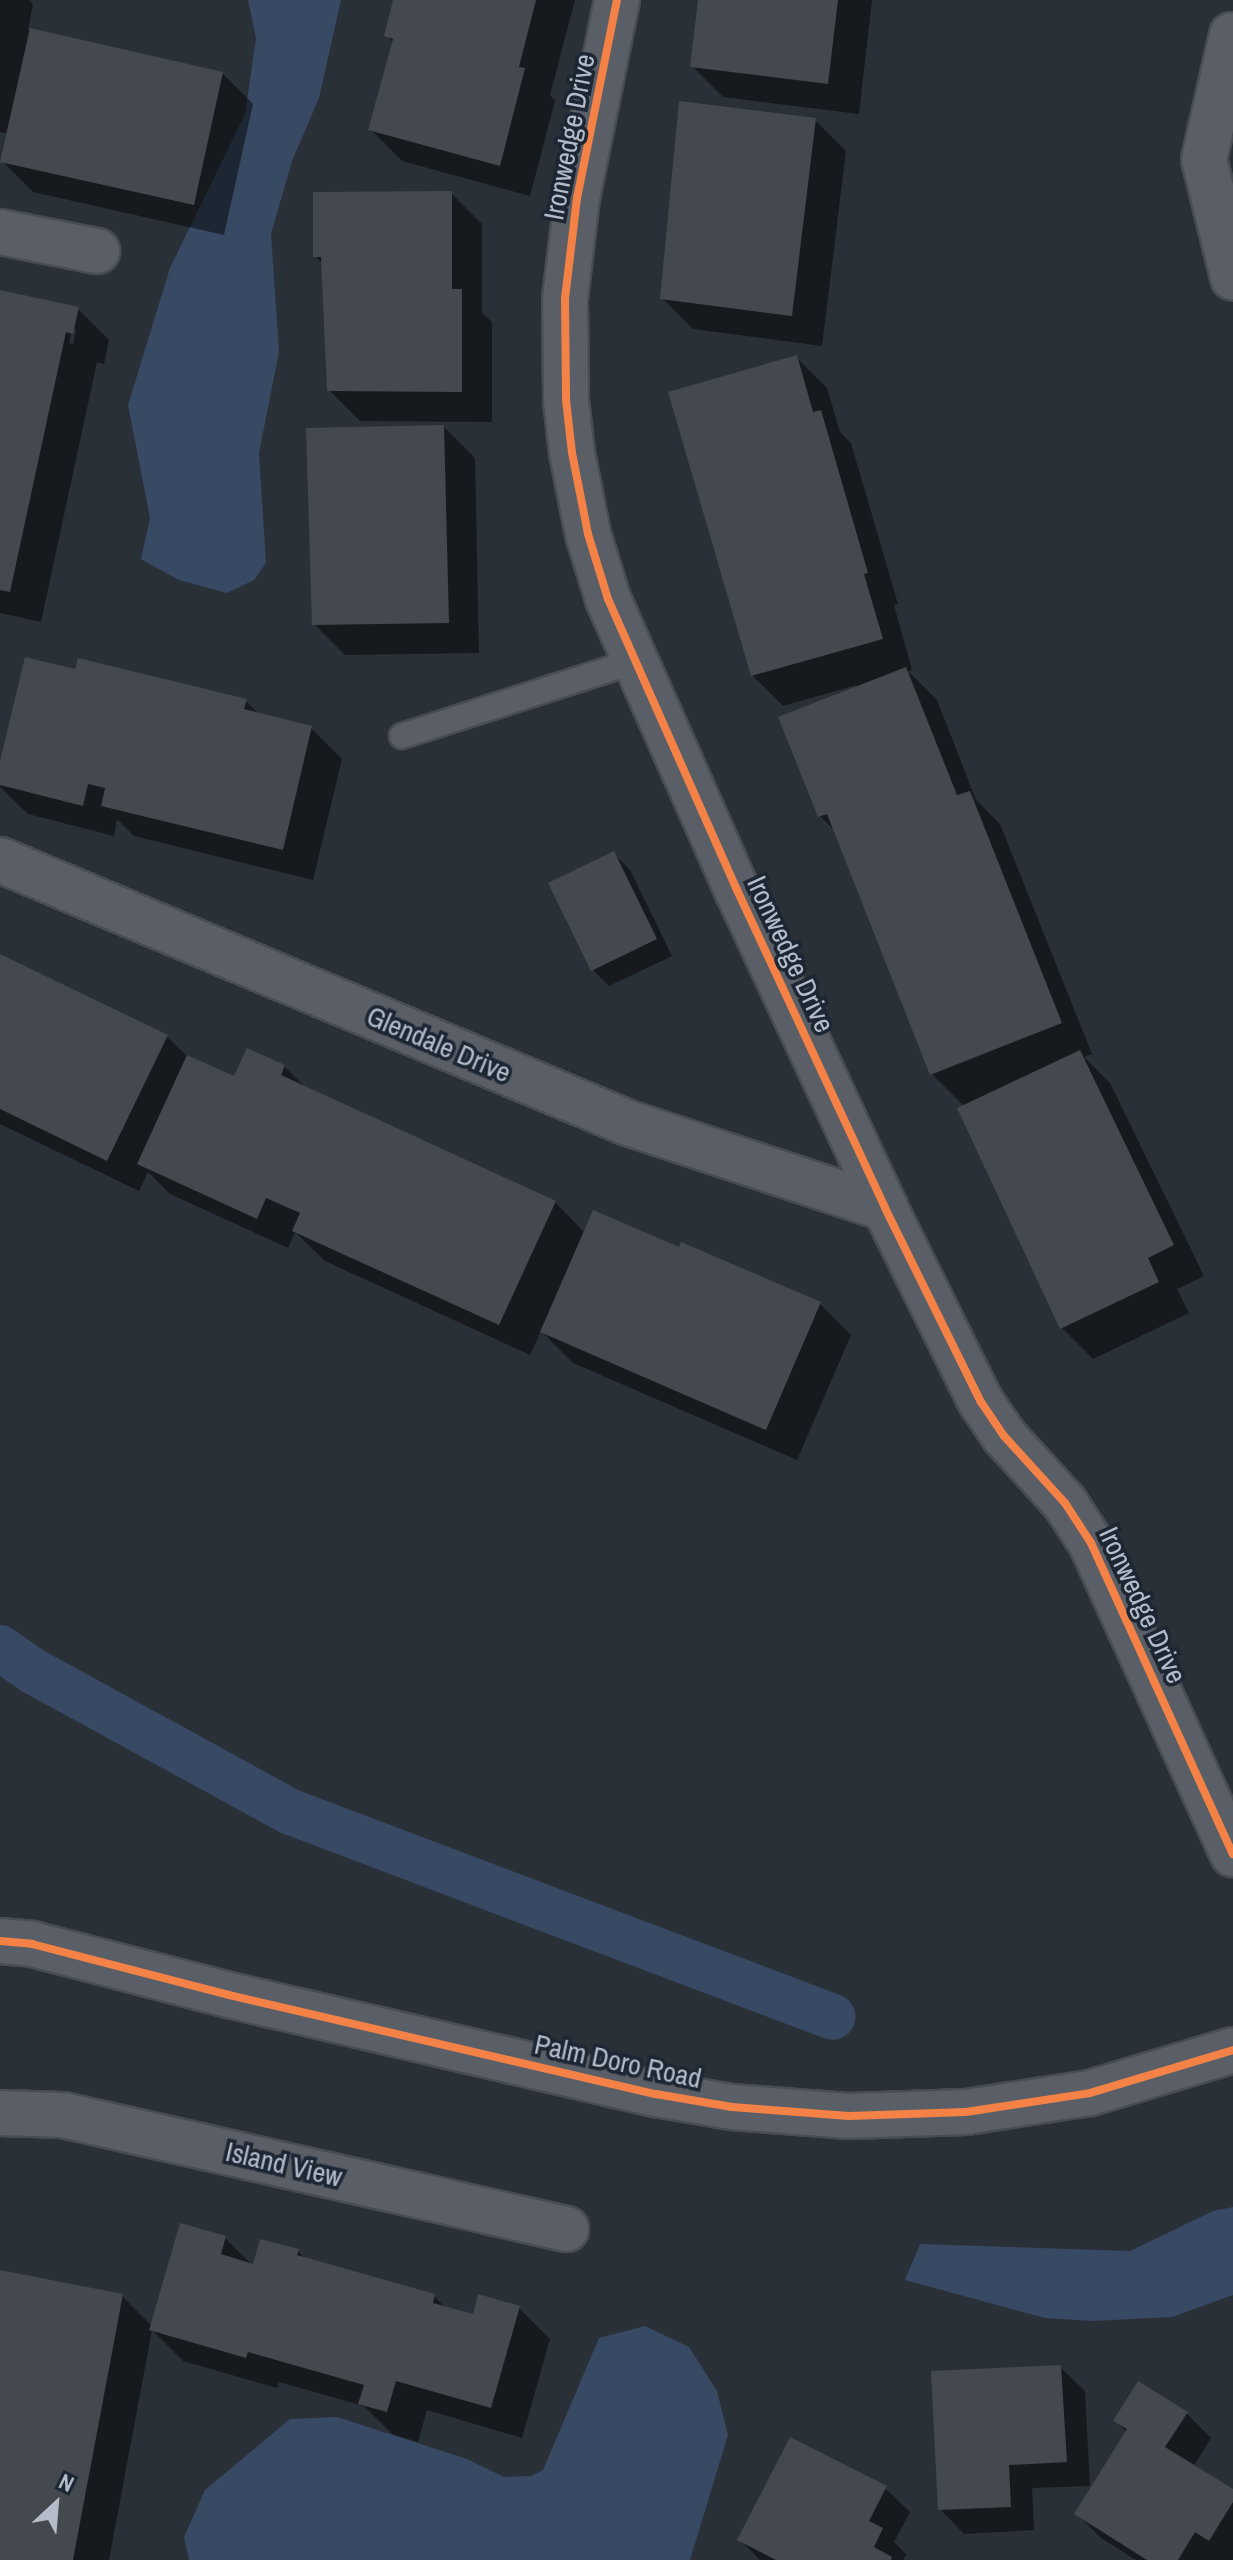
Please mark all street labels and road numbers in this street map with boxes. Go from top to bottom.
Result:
street label: Ironwedge Drive [536,51,602,223]
street label: Ironwedge Drive [740,871,842,1037]
street label: Glendale Drive [362,999,516,1089]
street label: Ironwedge Drive [1092,1522,1194,1688]
street label: Palm Doro Road [532,2027,704,2095]
street label: Island View [223,2134,345,2194]

